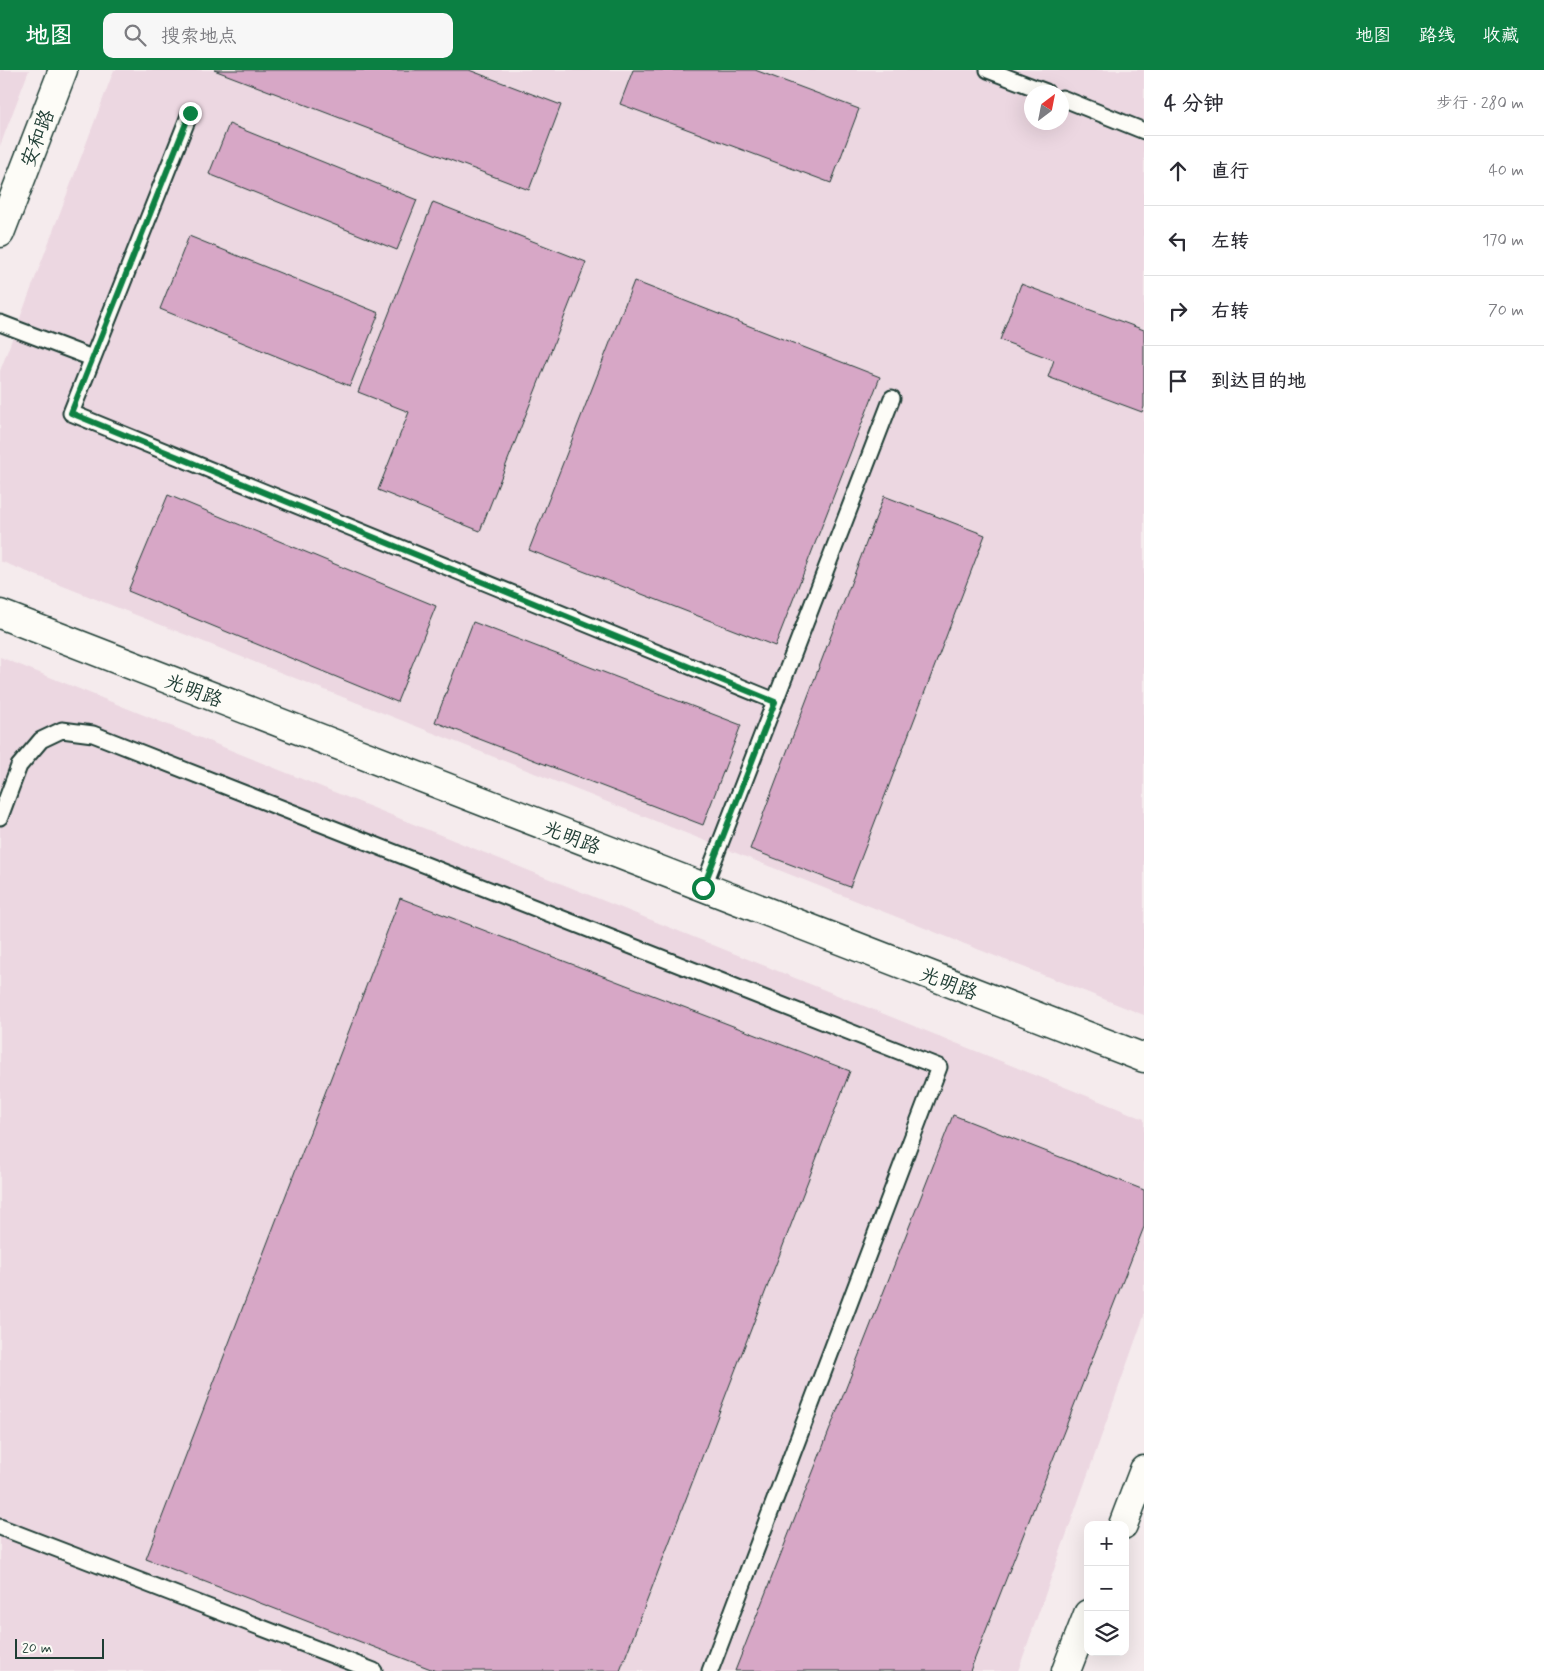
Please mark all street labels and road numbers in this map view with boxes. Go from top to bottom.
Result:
street label: 安和路 [15,105,62,171]
street label: 光明路 [161,668,227,715]
street label: 光明路 [539,815,605,862]
street label: 光明路 [916,961,982,1008]

